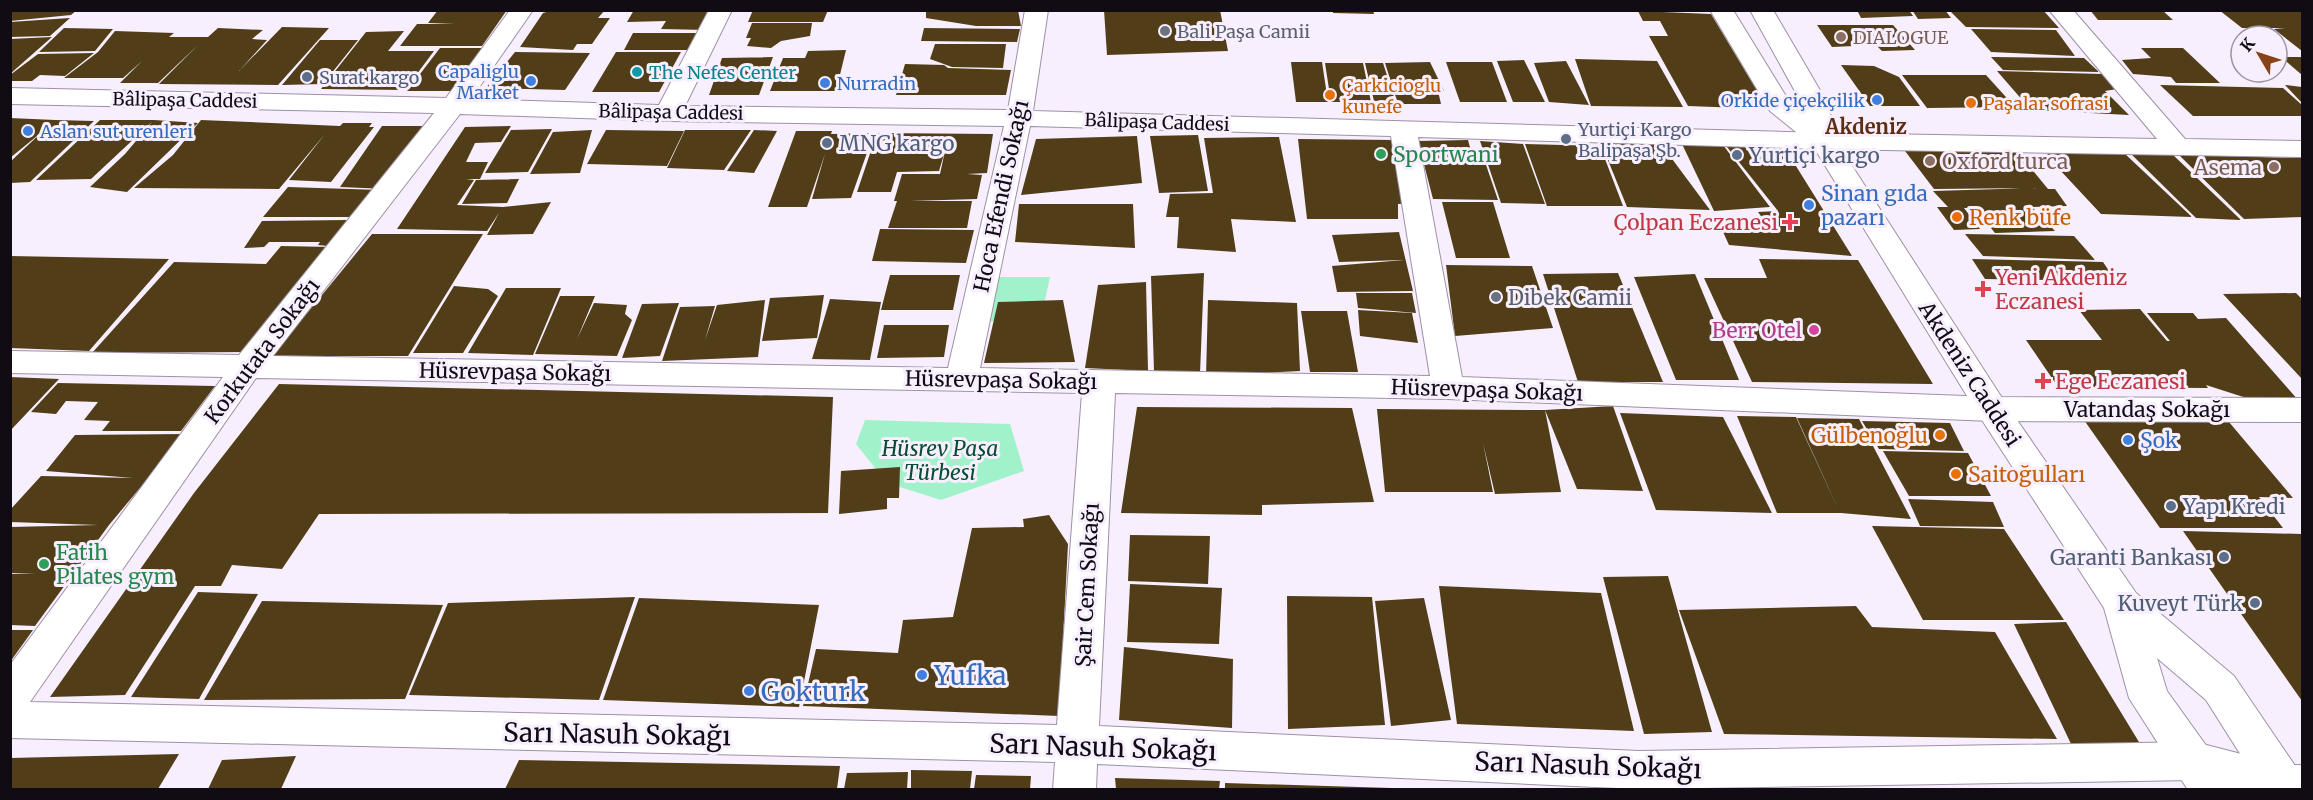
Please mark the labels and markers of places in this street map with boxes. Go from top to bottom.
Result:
place label: Bali Paşa Camii [1177,20,1310,43]
marker: Bali Paşa Camii [1158,24,1172,38]
place label: DIALOGUE [1853,26,1949,49]
marker: DIALOGUE [1834,30,1848,44]
place label: Capaliglu Market [438,60,519,104]
place label: The Nefes Center [649,61,796,84]
marker: The Nefes Center [630,65,644,79]
place label: Surat kargo [319,66,419,89]
marker: Surat kargo [300,70,314,84]
place label: Nurradin [837,72,916,95]
marker: Capaliglu Market [524,74,538,88]
place label: Çarkicioglu kunefe [1342,74,1441,118]
marker: Nurradin [818,76,832,90]
marker: Çarkicioglu kunefe [1323,88,1337,102]
place label: Orkide çiçekçilik [1721,89,1866,112]
place label: Paşalar sofrasi [1983,92,2109,115]
marker: Orkide çiçekçilik [1870,93,1884,107]
marker: Paşalar sofrasi [1964,96,1978,110]
place label: Yurtiçi Kargo Balipaşa Şb. [1577,118,1691,162]
place label: Aslan sut urenleri [39,120,193,143]
marker: Aslan sut urenleri [21,124,35,138]
place label: MNG kargo [839,130,955,157]
marker: Yurtiçi Kargo Balipaşa Şb. [1559,132,1573,146]
marker: MNG kargo [820,136,834,150]
place label: Sportwani [1393,141,1499,168]
place label: Yurtiçi kargo [1748,142,1880,169]
marker: Sportwani [1374,147,1388,161]
marker: Yurtiçi kargo [1730,148,1744,162]
place label: Oxford turca [1942,148,2068,175]
marker: Oxford turca [1923,154,1937,168]
place label: Asema [2193,154,2262,181]
marker: Asema [2267,160,2281,174]
place label: Sinan gıda pazarı [1821,180,1928,231]
marker: Sinan gıda pazarı [1802,198,1816,212]
place label: Renk büfe [1969,204,2071,231]
place label: Çolpan Eczanesi [1614,209,1778,236]
marker: Renk büfe [1950,210,1964,224]
marker: Çolpan Eczanesi [1783,215,1797,229]
place label: Yeni Akdeniz Eczanesi [1994,264,2127,315]
marker: Yeni Akdeniz Eczanesi [1976,282,1990,296]
place label: Dibek Camii [1508,284,1632,311]
marker: Dibek Camii [1489,290,1503,304]
place label: Berr Otel [1712,317,1802,344]
marker: Berr Otel [1807,323,1821,337]
place label: Ege Eczanesi [2055,368,2186,395]
marker: Ege Eczanesi [2036,374,2050,388]
place label: Gülbenoğlu [1811,422,1928,449]
place label: Şok [2140,427,2179,454]
marker: Gülbenoğlu [1933,428,1947,442]
marker: Şok [2121,433,2135,447]
place label: Saitoğulları [1968,461,2086,488]
marker: Saitoğulları [1949,467,1963,481]
place label: Yapı Kredi [2182,493,2286,520]
marker: Yapı Kredi [2164,499,2178,513]
place label: Fatih Pilates gym [56,539,175,590]
place label: Garanti Bankası [2050,544,2212,571]
marker: Garanti Bankası [2217,550,2231,564]
marker: Fatih Pilates gym [37,557,51,571]
place label: Kuveyt Türk [2118,590,2244,617]
marker: Kuveyt Türk [2248,596,2262,610]
place label: Yufka [933,659,1007,692]
marker: Yufka [915,668,929,682]
place label: Gokturk [761,675,866,708]
marker: Gokturk [742,684,756,698]

